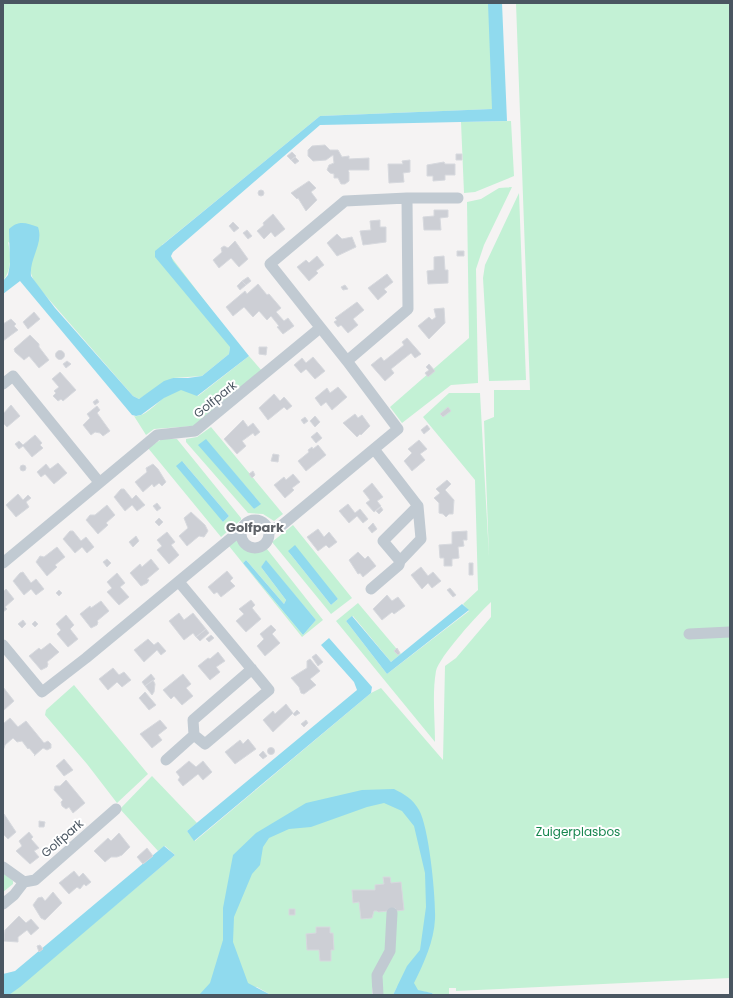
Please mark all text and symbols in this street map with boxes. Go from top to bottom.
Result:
street label: Golfpark [190,376,241,422]
district label: Golfpark [226,518,284,537]
street label: Golfpark [37,814,87,861]
park label: Zuigerplasbos [536,823,620,840]

